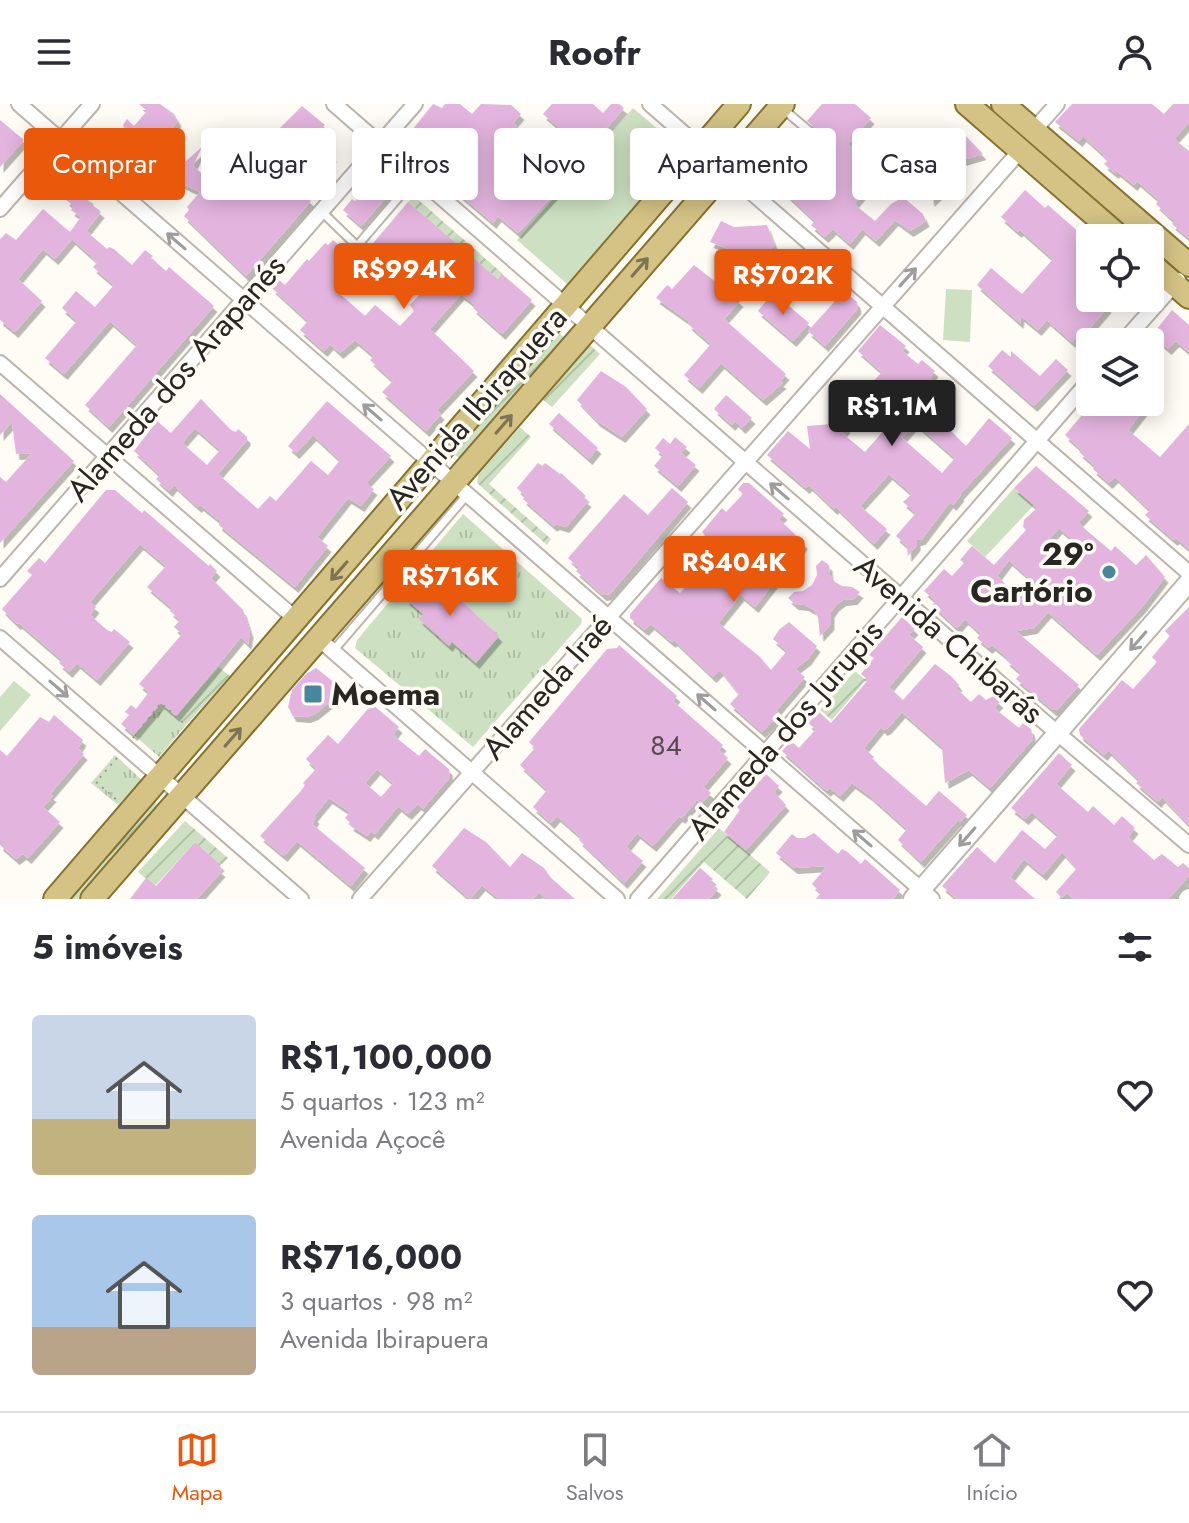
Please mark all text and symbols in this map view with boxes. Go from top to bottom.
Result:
text: Roofr [548,26,641,78]
icon: menu [32,30,76,74]
icon: person [1113,30,1157,74]
chip: Comprar [24,128,185,200]
chip: Alugar [201,128,336,200]
chip: Filtros [352,128,478,200]
chip: Novo [494,128,614,200]
chip: Apartamento [630,128,836,200]
chip: Casa [852,128,966,200]
map controls [1076,224,1164,416]
button: locate [1076,224,1164,312]
one-way arrow [166,232,186,250]
pin: R$994K [339,243,469,311]
street label: Alameda dos Arapanés [56,244,296,512]
pin: R$702K [718,249,848,317]
text: R$994K [352,250,456,288]
text: R$702K [732,256,834,294]
one-way arrow [631,257,649,278]
one-way arrow [899,268,917,288]
street label: Avenida Ibirapuera [374,296,578,520]
button: layers [1076,328,1164,416]
pin: R$1.1M [827,380,957,448]
text: R$1.1M [846,387,938,425]
one-way arrow [362,403,382,421]
one-way arrow [494,415,512,435]
one-way arrow [769,482,790,500]
place label: 29º Cartório [970,531,1094,614]
pin: R$404K [669,536,799,604]
text: R$404K [682,543,786,581]
street label: Avenida Chibarás [844,544,1054,734]
pin: R$716K [385,550,515,618]
text: R$716K [401,557,499,595]
one-way arrow [330,560,348,581]
marker: 29º Cartório [1100,563,1118,581]
street label: Alameda Iraé [471,604,623,770]
street label: Alameda dos Jurupis [676,610,894,850]
one-way arrow [1129,630,1147,651]
place label: Moema [331,671,440,717]
one-way arrow [48,680,68,698]
marker: Moema [302,683,324,705]
one-way arrow [696,693,716,711]
house number: 84 [650,725,682,766]
one-way arrow [224,728,242,748]
one-way arrow [958,827,976,847]
one-way arrow [853,830,873,848]
text: 5 imóveis [32,923,183,972]
icon: filters [1113,925,1157,969]
text: R$1,100,000 [280,1033,492,1082]
icon: home [96,1047,192,1143]
icon: heart [1113,1073,1157,1117]
text: 5 quartos · 123 m² [280,1082,484,1120]
text: Avenida Açocê [280,1120,445,1158]
text: R$716,000 [280,1233,462,1282]
icon: home [96,1247,192,1343]
icon: heart [1113,1273,1157,1317]
text: 3 quartos · 98 m² [280,1282,472,1320]
text: Avenida Ibirapuera [280,1320,489,1358]
tab: Mapa [171,1428,223,1508]
tab: Salvos [566,1428,624,1508]
tab: Início [967,1428,1018,1508]

